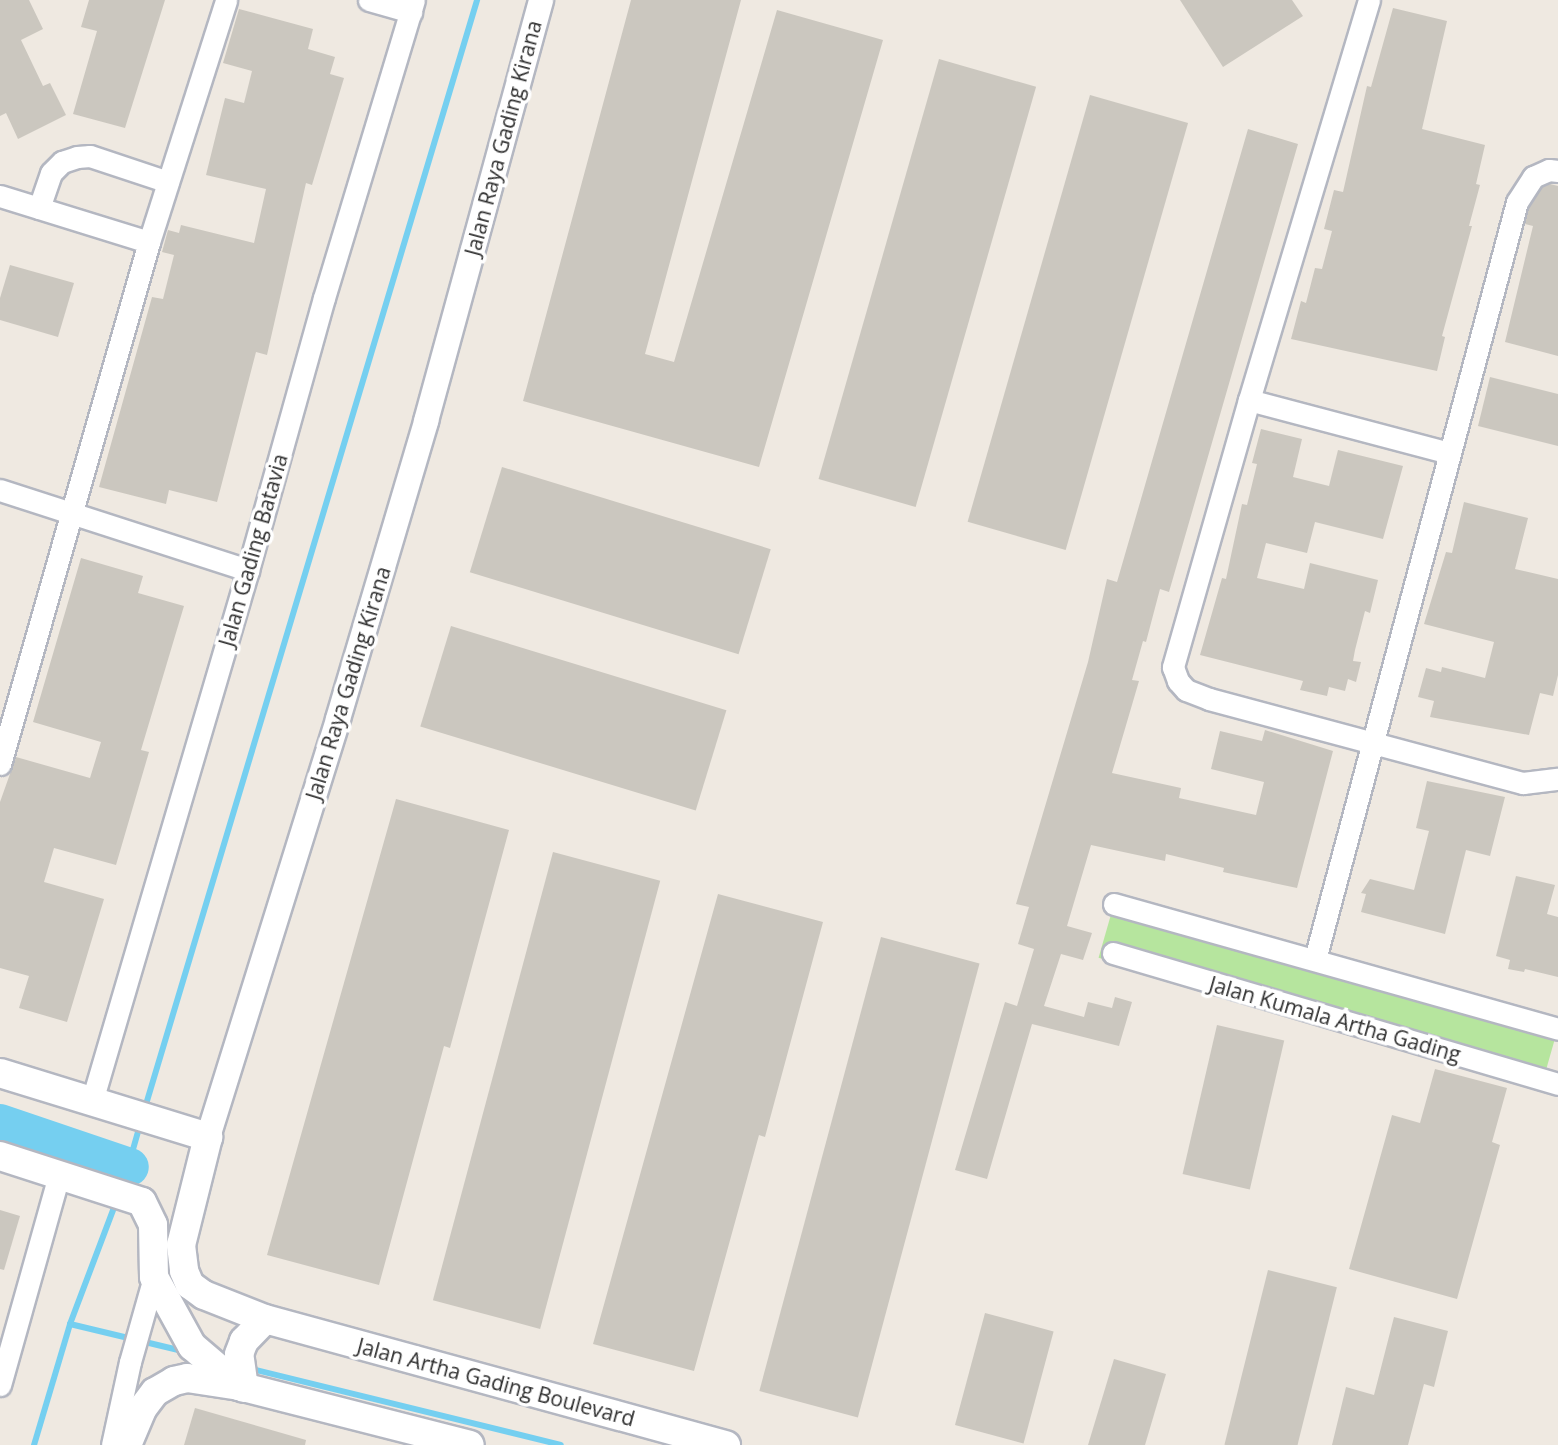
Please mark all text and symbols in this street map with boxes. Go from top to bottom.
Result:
street label: Jalan Raya Gading Kirana [459,18,547,258]
street label: Jalan Gading Batavia [213,451,293,649]
street label: Jalan Raya Gading Kirana [300,563,396,803]
street label: Jalan Kumala Artha Gading [1206,971,1464,1067]
street label: Jalan Artha Gading Boulevard [354,1333,638,1431]

